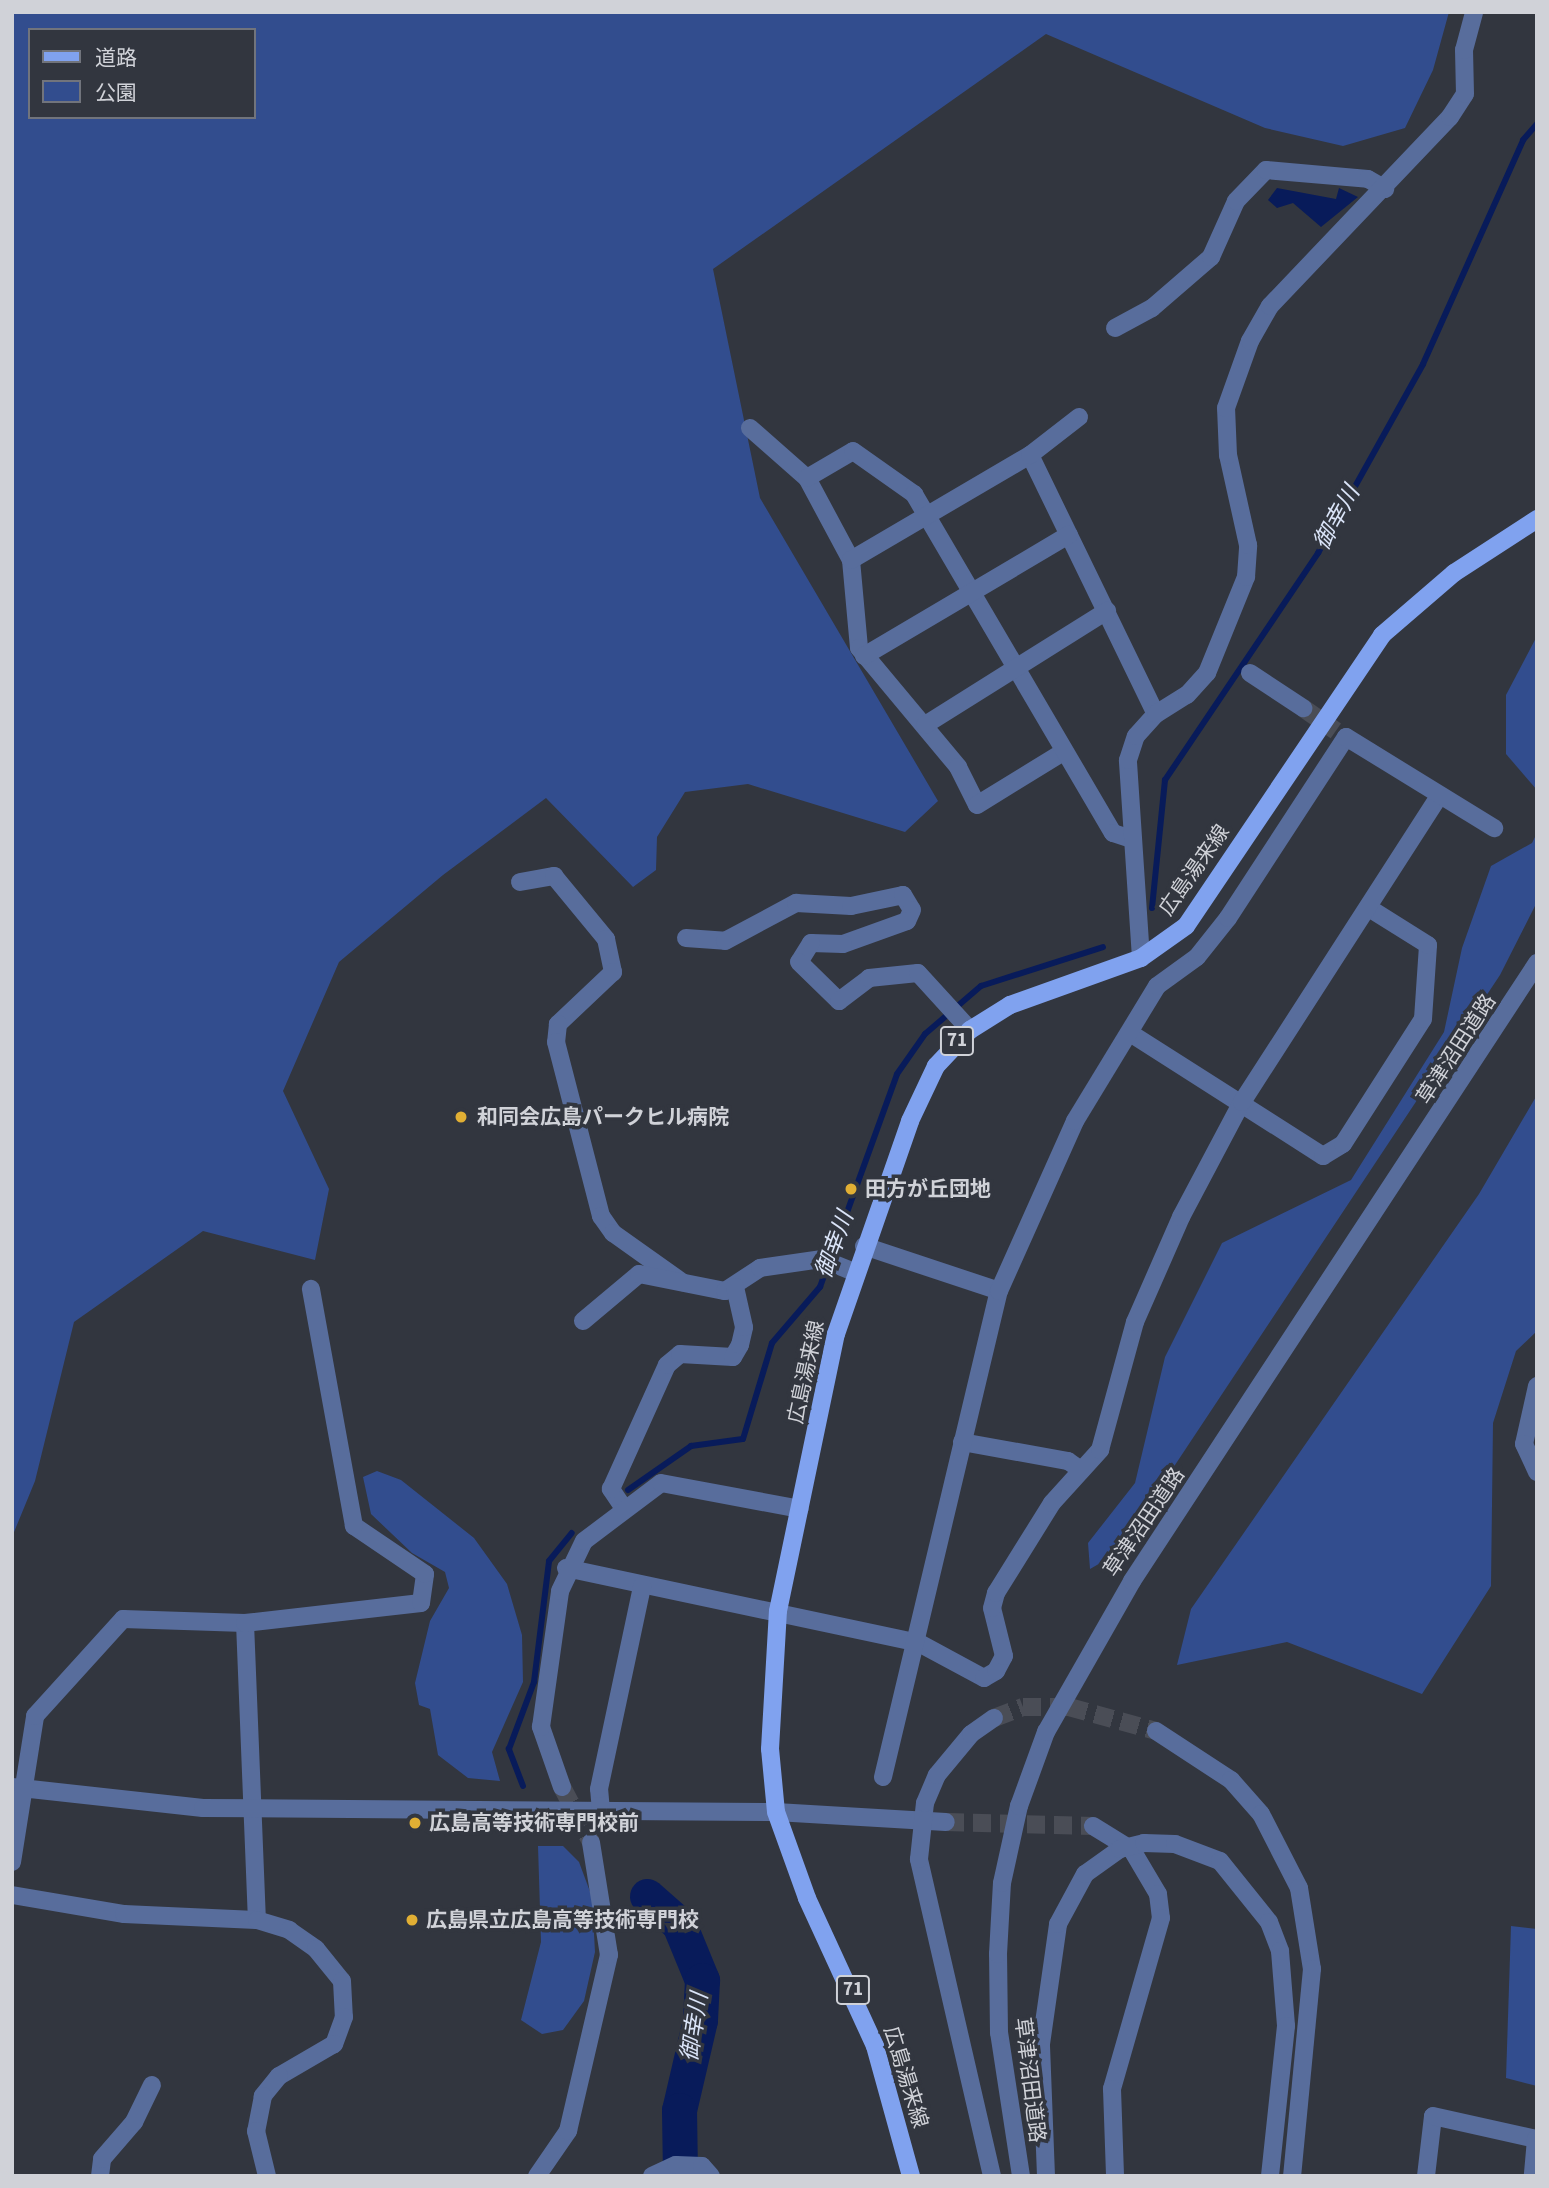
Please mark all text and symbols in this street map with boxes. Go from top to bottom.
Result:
legend [28,28,256,119]
text: 道路 [95,43,137,73]
text: 公園 [95,78,137,108]
water label: 御幸川 [1308,481,1366,555]
street label: 広島湯来線 [1154,820,1234,920]
street label: 草津沼田道路 [1411,989,1501,1109]
road number: 71 [940,1026,974,1056]
place label: 和同会広島パークヒル病院 [477,1104,729,1130]
marker: 和同会広島パークヒル病院 [451,1107,471,1127]
place label: 田方が丘団地 [865,1176,991,1202]
marker: 田方が丘団地 [843,1181,859,1197]
water label: 御幸川 [810,1208,860,1282]
street label: 広島湯来線 [783,1318,829,1426]
street label: 草津沼田道路 [1098,1463,1190,1581]
place label: 広島高等技術専門校前 [429,1810,639,1836]
marker: 広島高等技術専門校前 [407,1815,423,1831]
place label: 広島県立広島高等技術専門校 [426,1907,699,1933]
marker: 広島県立広島高等技術専門校 [404,1912,420,1928]
road number: 71 [836,1974,870,2006]
water label: 御幸川 [676,1991,714,2063]
street label: 草津沼田道路 [1010,2016,1050,2144]
street label: 広島湯来線 [879,2023,933,2131]

